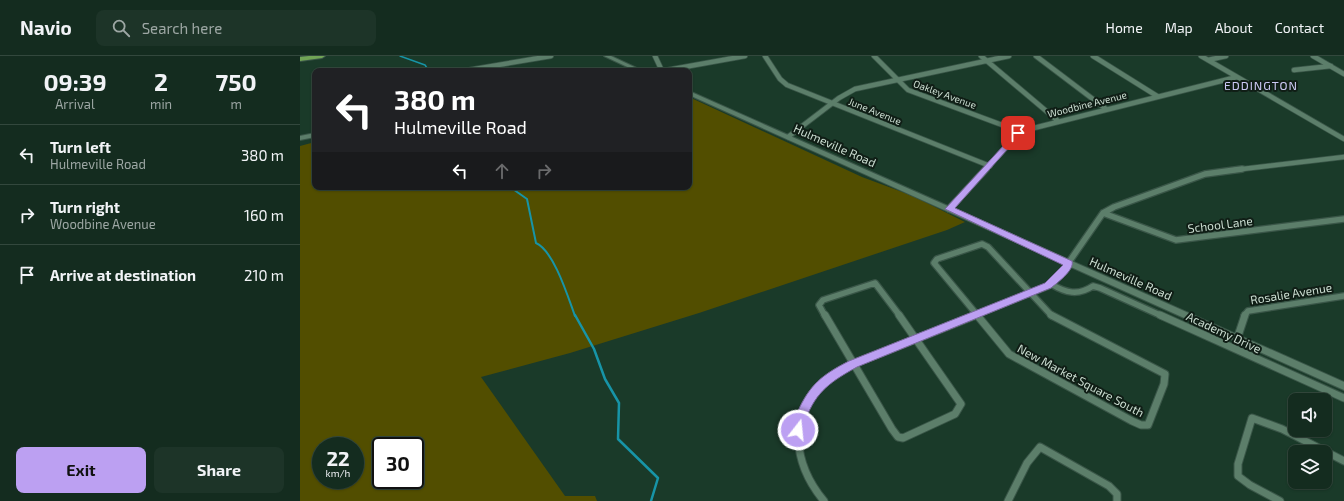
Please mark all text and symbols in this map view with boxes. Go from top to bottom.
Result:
search box [96,10,376,46]
text: Navio [20,16,72,39]
icon: search [110,17,132,39]
text: Search here [142,19,222,37]
text: Home [1106,19,1143,36]
text: Map [1165,19,1193,36]
text: About [1215,19,1253,36]
text: Contact [1275,19,1324,36]
text: 09:39 [43,67,107,96]
text: 2 [154,67,168,96]
text: 750 [216,67,257,96]
street label: Oakley Avenue [912,77,978,111]
district label: EDDINGTON [1224,78,1298,92]
text: 380 m [394,82,476,116]
icon: left [328,84,380,136]
street label: Woodbine Avenue [1046,88,1128,120]
street label: June Avenue [847,95,903,127]
text: Arrival [55,96,95,112]
text: min [150,96,172,112]
text: m [230,96,242,112]
text: Hulmeville Road [394,116,527,138]
pin [1001,116,1035,150]
street label: Hulmeville Road [792,121,878,169]
icon: arrive [1007,122,1029,144]
text: Turn left [50,138,111,156]
icon: left [16,144,38,166]
text: 380 m [241,146,284,164]
text: Hulmeville Road [50,156,146,172]
icon: left [449,160,471,182]
icon: ahead [491,160,513,182]
icon: right [533,160,555,182]
text: Turn right [50,198,120,216]
icon: right [16,204,38,226]
text: 160 m [244,206,284,224]
street label: School Lane [1187,213,1253,235]
text: Woodbine Avenue [50,216,156,232]
street label: Hulmeville Road [1088,254,1174,302]
icon: arrive [16,264,38,286]
text: Arrive at destination [50,266,196,284]
text: 210 m [244,266,284,284]
street label: Rosalie Avenue [1249,280,1333,306]
street label: Academy Drive [1184,309,1264,355]
street label: New Market Square South [1015,341,1147,419]
map controls [1288,393,1332,489]
button: sound [1288,393,1332,437]
position arrow [777,409,819,451]
speed limit sign: 30 [372,437,424,489]
button: layers [1288,445,1332,489]
text: 22 [326,446,350,470]
button: Exit [16,447,146,493]
button: Share [154,447,284,493]
text: km/h [326,467,350,479]

